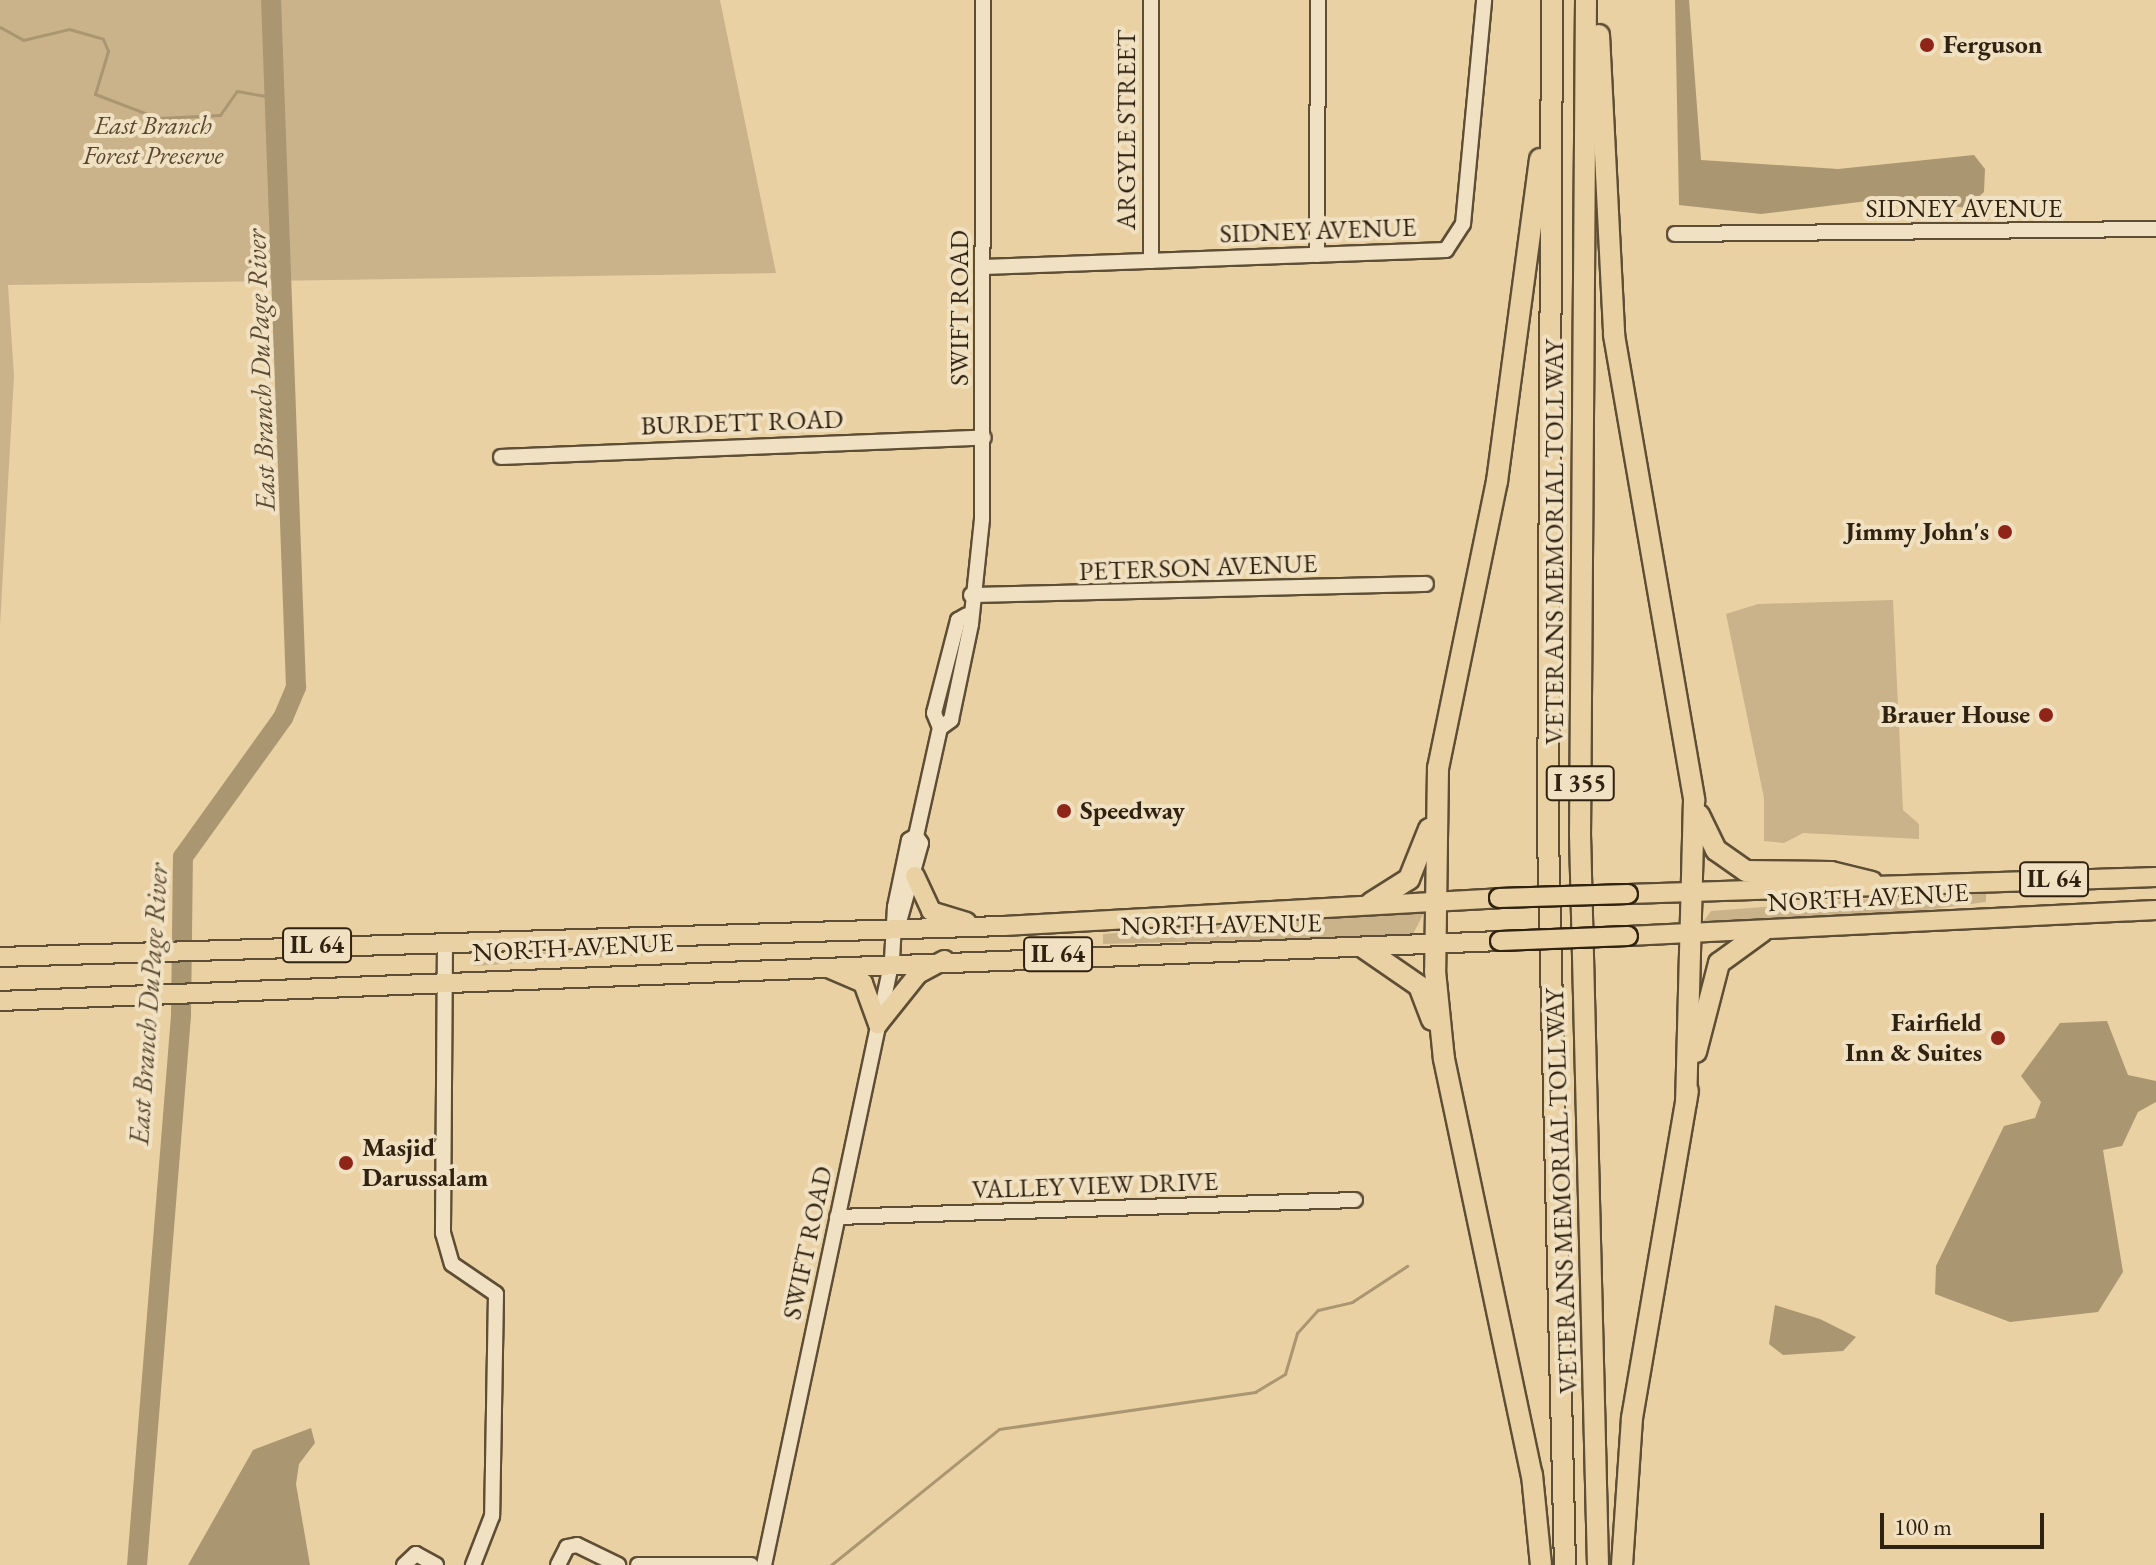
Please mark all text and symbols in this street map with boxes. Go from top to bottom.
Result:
place label: Ferguson [1943,29,2043,61]
street label: ARGYLE STREET [1111,30,1143,230]
marker: Ferguson [1918,36,1936,54]
park label: East Branch Forest Preserve [83,110,223,172]
street label: SIDNEY AVENUE [1866,193,2062,225]
street label: SIDNEY AVENUE [1219,212,1417,250]
water label: East Branch DuPage River [238,229,282,511]
street label: SWIFT ROAD [944,230,976,386]
street label: VETERANS MEMORIAL TOLLWAY [1539,339,1571,745]
street label: BURDETT ROAD [640,404,844,442]
place label: Jimmy John's [1845,516,1989,548]
marker: Jimmy John's [1996,523,2014,541]
street label: PETERSON AVENUE [1078,548,1318,588]
place label: Brauer House [1881,699,2030,731]
marker: Brauer House [2037,706,2055,724]
road number: I 355 [1544,763,1616,803]
place label: Speedway [1080,795,1185,827]
marker: Speedway [1055,802,1073,820]
road number: IL 64 [2018,859,2090,899]
water label: East Branch DuPage River [121,862,175,1146]
street label: NORTH AVENUE [1767,877,1969,919]
street label: NORTH AVENUE [1120,908,1322,942]
road number: IL 64 [281,925,353,965]
street label: NORTH AVENUE [472,927,674,969]
road number: IL 64 [1022,934,1094,974]
street label: VETERANS MEMORIAL TOLLWAY [1539,988,1585,1394]
place label: Fairfield Inn & Suites [1845,1007,1982,1068]
marker: Fairfield Inn & Suites [1989,1029,2007,1047]
place label: Masjid Darussalam [362,1132,488,1194]
marker: Masjid Darussalam [337,1154,355,1172]
street label: SWIFT ROAD [777,1164,839,1322]
street label: VALLEY VIEW DRIVE [971,1166,1219,1206]
scale bar [1884,1497,2048,1547]
text: 100 m [1894,1511,1952,1542]

